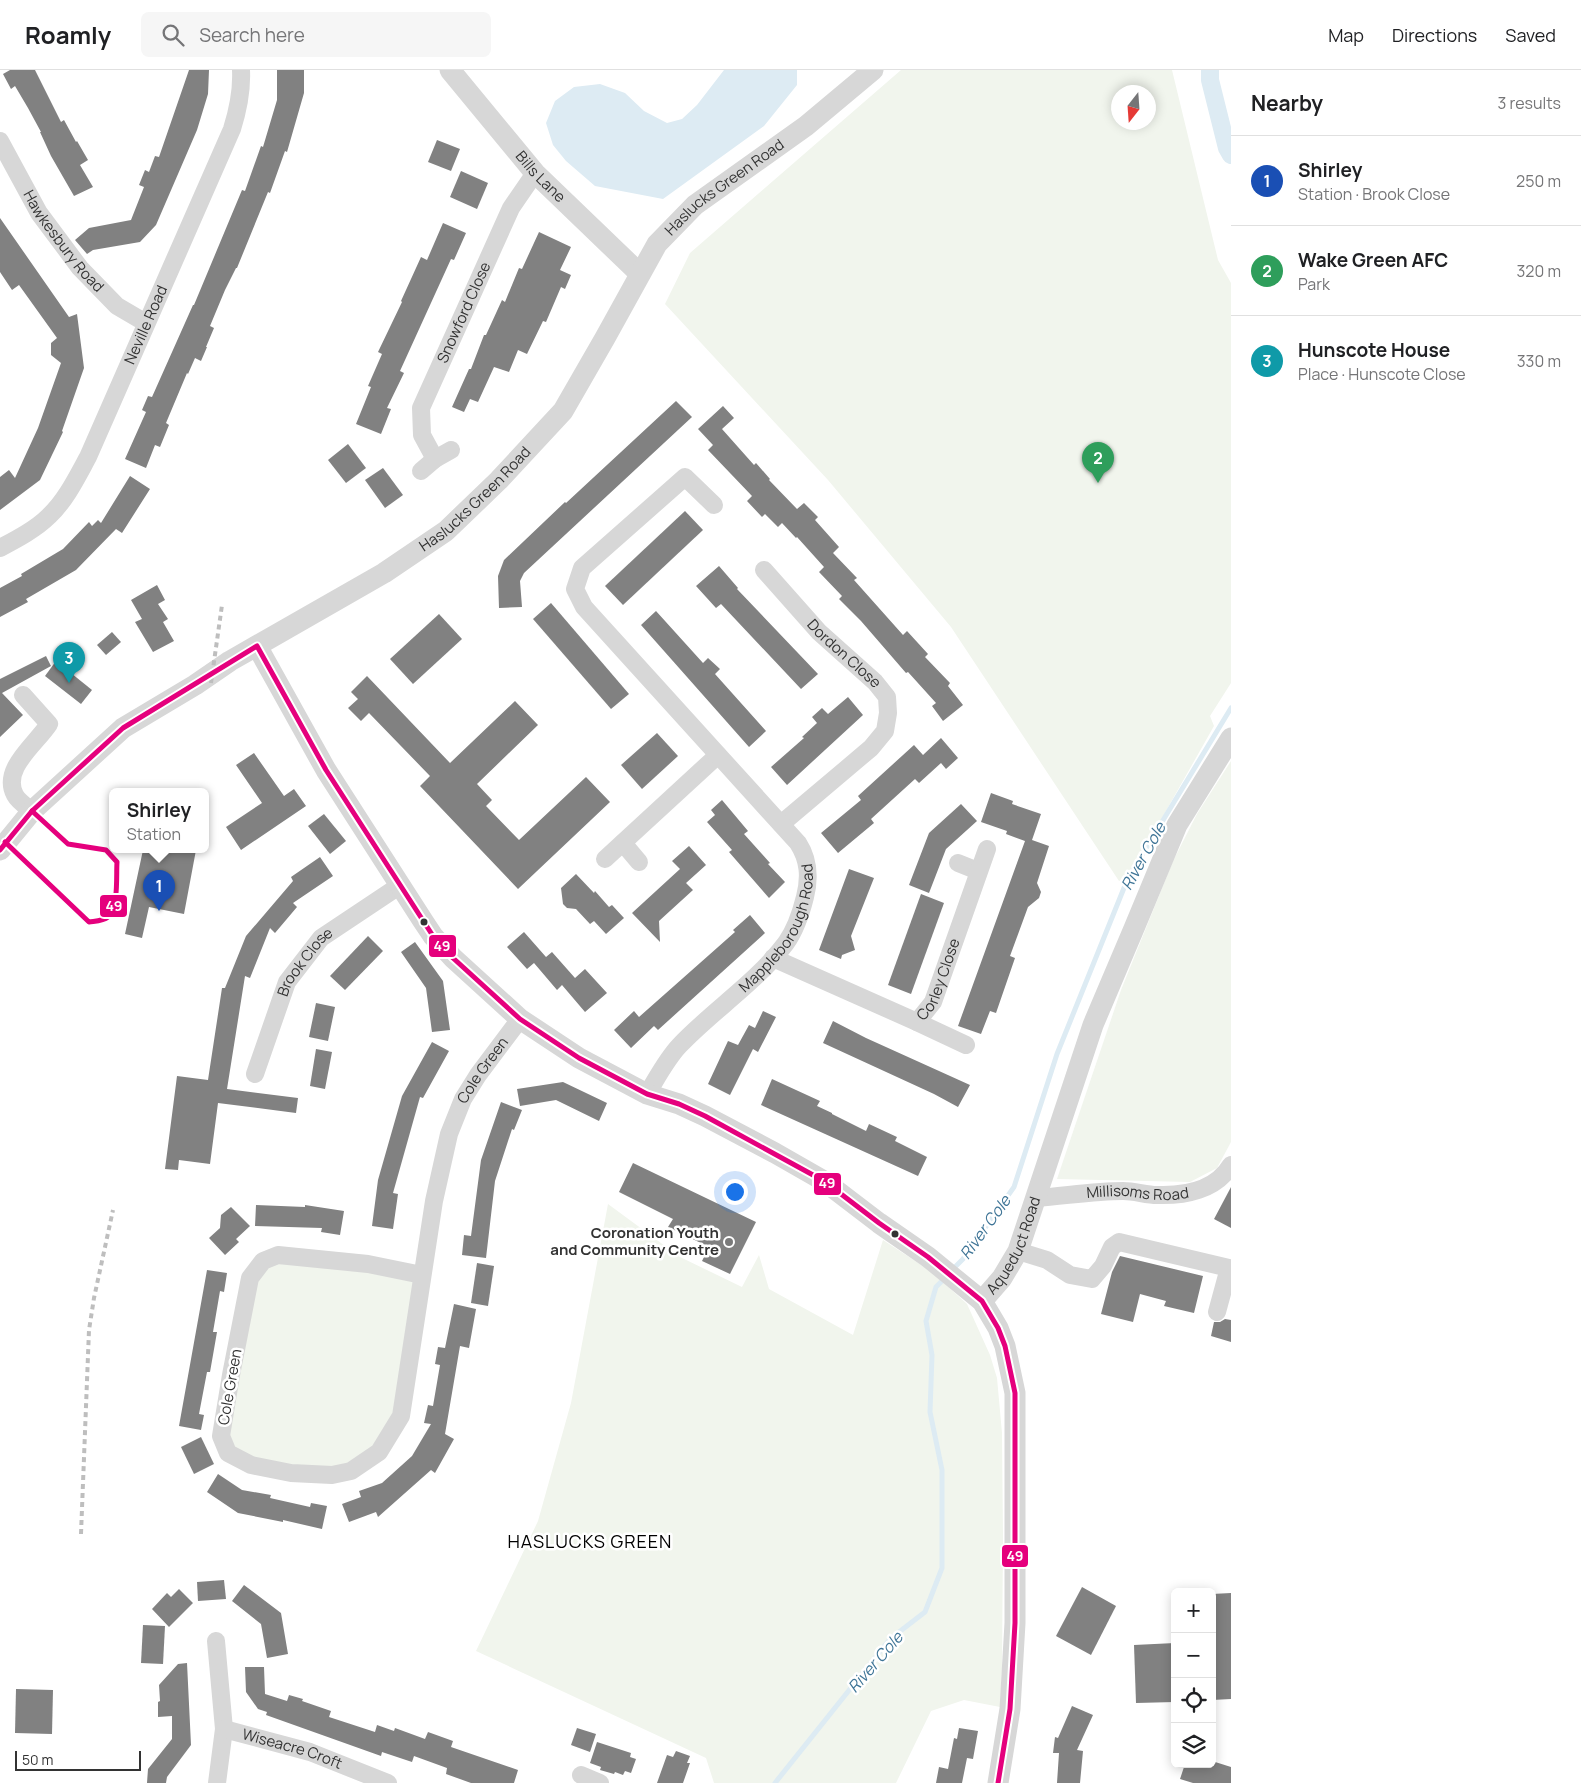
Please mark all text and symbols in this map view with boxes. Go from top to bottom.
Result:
search box [141,12,491,57]
text: Roamly [25,18,111,51]
icon: search [159,21,187,49]
text: Search here [199,22,305,48]
text: Map [1328,23,1364,47]
text: Directions [1392,23,1477,47]
text: Saved [1505,23,1556,47]
north arrow [1111,85,1156,130]
text: Nearby [1251,89,1323,117]
text: 3 results [1498,92,1561,114]
street label: Haslucks Green Road [660,134,788,240]
street label: Bills Lane [511,146,571,207]
text: Shirley [1298,157,1363,183]
text: 1 [1263,170,1271,192]
text: 250 m [1516,170,1561,192]
text: Station · Brook Close [1298,183,1450,205]
street label: Hawkesbury Road [18,186,109,297]
text: Wake Green AFC [1298,247,1448,273]
street label: Snowford Close [432,258,496,366]
text: 2 [1262,260,1272,282]
text: 320 m [1517,260,1561,282]
text: Park [1298,273,1330,295]
street label: Neville Road [119,282,172,368]
text: Hunscote House [1298,337,1450,363]
text: 3 [1262,350,1272,372]
text: 330 m [1517,350,1561,372]
text: Place · Hunscote Close [1298,363,1466,385]
street label: Haslucks Green Road [415,441,535,556]
pin: 2 [1082,442,1114,483]
street label: Dordon Close [802,614,887,692]
pin: 3 [53,642,85,683]
popup [109,788,209,853]
text: Shirley [127,797,191,823]
water label: River Cole [1115,817,1171,894]
text: Station [127,823,181,845]
street label: Mappleborough Road [734,862,818,997]
pin: 1 [143,870,175,911]
line badge: 49 [99,894,128,918]
text: 49 [106,896,122,915]
unlabelled marker [419,917,429,927]
street label: Brook Close [272,922,337,999]
line badge: 49 [428,934,457,958]
street label: Corley Close [911,935,965,1025]
text: 49 [434,936,450,955]
street label: Cole Green [452,1032,513,1107]
line badge: 49 [813,1172,842,1196]
text: 49 [819,1173,835,1192]
your location [722,1179,748,1205]
street label: Millisoms Road [1086,1180,1190,1205]
water label: River Cole [954,1189,1017,1263]
street label: Aqueduct Road [981,1194,1045,1299]
place label: Coronation Youth and Community Centre [550,1222,719,1260]
unlabelled marker [890,1229,900,1239]
marker: Coronation Youth and Community Centre [723,1236,735,1248]
street label: Cole Green [212,1347,247,1427]
district label: HASLUCKS GREEN [508,1529,672,1553]
line badge: 49 [1001,1544,1029,1568]
text: 49 [1007,1546,1023,1565]
map controls [1171,1588,1216,1768]
button: + [1171,1588,1216,1633]
water label: River Cole [842,1626,909,1697]
button: − [1171,1633,1216,1678]
button: locate [1171,1678,1216,1723]
street label: Wiseacre Croft [240,1723,345,1774]
button: layers [1171,1723,1216,1768]
scale bar [15,1748,141,1771]
text: 50 m [22,1750,53,1769]

